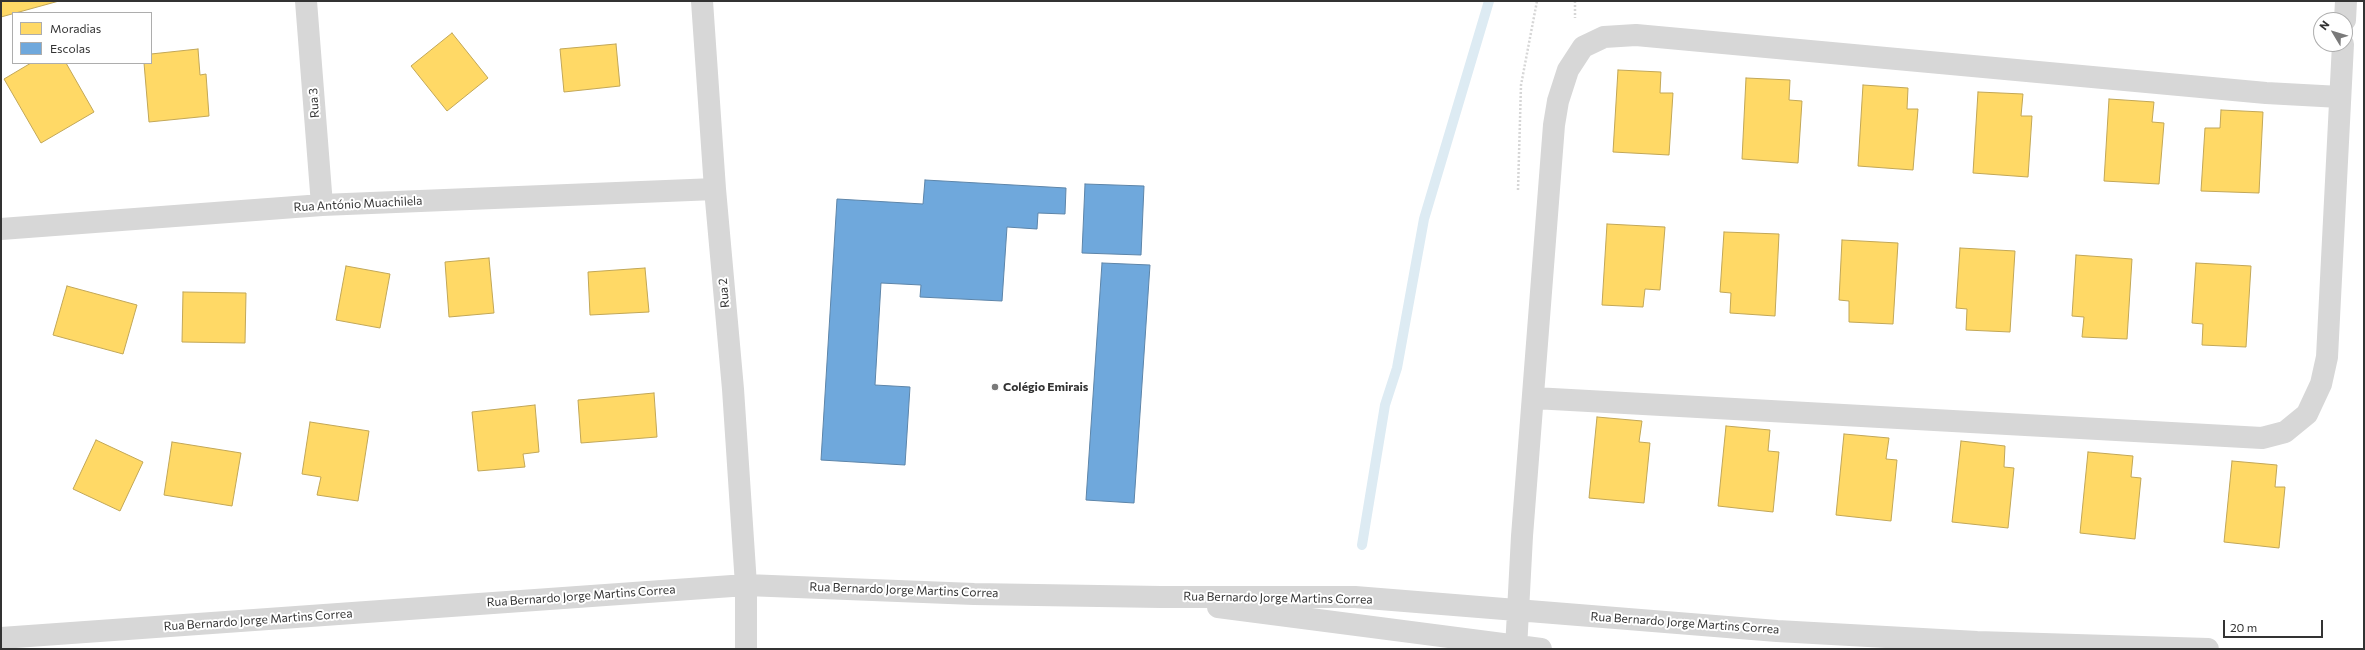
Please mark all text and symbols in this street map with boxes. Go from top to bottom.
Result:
legend [12,12,152,64]
north arrow [2313,12,2353,52]
text: N [2316,18,2332,32]
text: Moradias [50,21,101,35]
text: Escolas [50,41,90,55]
street label: Rua 3 [306,87,322,119]
street label: Rua António Muachilela [293,193,423,215]
street label: Rua 2 [716,277,732,309]
place label: Colégio Emirais [1003,380,1088,394]
marker: Colégio Emirais [990,382,1000,392]
street label: Rua Bernardo Jorge Martins Correa [809,580,999,600]
street label: Rua Bernardo Jorge Martins Correa [486,582,676,610]
street label: Rua Bernardo Jorge Martins Correa [1183,589,1373,607]
street label: Rua Bernardo Jorge Martins Correa [163,606,353,634]
street label: Rua Bernardo Jorge Martins Correa [1590,609,1780,637]
scale bar [2225,612,2325,638]
text: 20 m [2230,620,2257,634]

